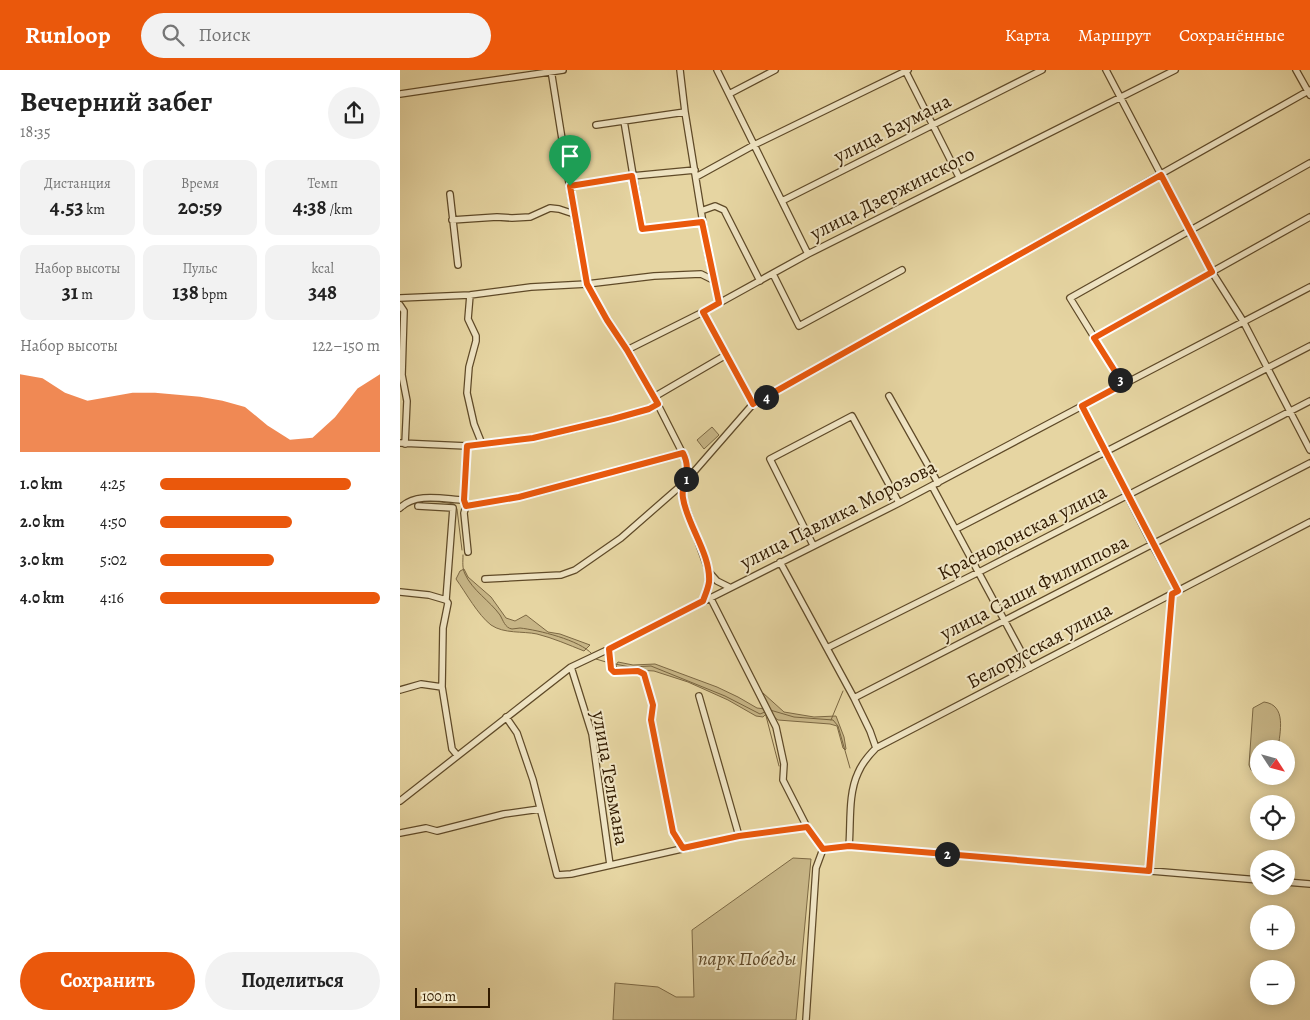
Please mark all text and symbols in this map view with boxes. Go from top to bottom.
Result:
search box [141,13,491,58]
text: Runloop [25,19,111,51]
icon: search [159,21,187,49]
text: Поиск [199,22,251,48]
text: Карта [1005,23,1050,47]
text: Маршрут [1078,23,1151,47]
text: Сохранённые [1179,23,1285,47]
text: Вечерний забег [20,83,212,121]
button: share [328,87,380,139]
street label: улица Баумана [828,87,956,170]
text: 18:35 [20,121,51,143]
pin [549,135,591,186]
street label: улица Дзержинского [804,140,979,247]
icon: arrive [556,142,584,170]
text: Дистанция [44,174,111,193]
text: Время [181,174,219,193]
text: Темп [307,174,338,193]
text: 4.53 [50,193,83,221]
text: 20:59 [178,193,222,221]
text: 4:38 [293,193,327,221]
text: km [83,200,105,219]
text: /km [327,200,353,219]
text: Набор высоты [34,259,120,278]
text: Пульс [182,259,217,278]
text: kcal [311,259,334,278]
text: 31 [62,278,78,306]
text: 138 [172,278,199,306]
text: 348 [308,278,337,306]
text: m [78,285,93,304]
text: bpm [199,285,228,304]
text: Набор высоты [20,335,118,357]
text: 122–150 m [312,335,380,357]
pin: 3 [1108,368,1132,392]
text: 3 [1117,371,1124,390]
pin: 4 [754,384,778,410]
text: 4 [763,388,770,407]
street label: улица Павлика Морозова [734,453,942,576]
pin: 1 [674,466,698,492]
text: 1 [684,470,689,489]
text: 1.0 km [20,473,63,495]
text: 4:25 [100,473,126,495]
street label: Краснодонская улица [933,478,1112,587]
text: 2.0 km [20,511,65,533]
text: 4:50 [100,511,126,533]
street label: улица Саши Филиппова [935,528,1134,647]
text: 3.0 km [20,549,64,571]
text: 5:02 [100,549,127,571]
text: 4.0 km [20,587,64,609]
text: 4:16 [100,587,124,609]
street label: Белорусская улица [962,595,1117,695]
street label: улица Тельмана [585,708,636,848]
north arrow [1250,740,1295,785]
map controls [1250,740,1295,1005]
button: locate [1250,795,1295,840]
pin: 2 [934,842,960,866]
text: 2 [944,845,951,864]
button: layers [1250,850,1295,895]
button: + [1250,905,1295,950]
park label: парк Победы [698,945,796,972]
button: Сохранить [20,952,195,1010]
button: Поделиться [205,952,380,1010]
button: − [1250,960,1295,1005]
scale bar [415,985,490,1008]
text: 100 m [422,987,456,1006]

